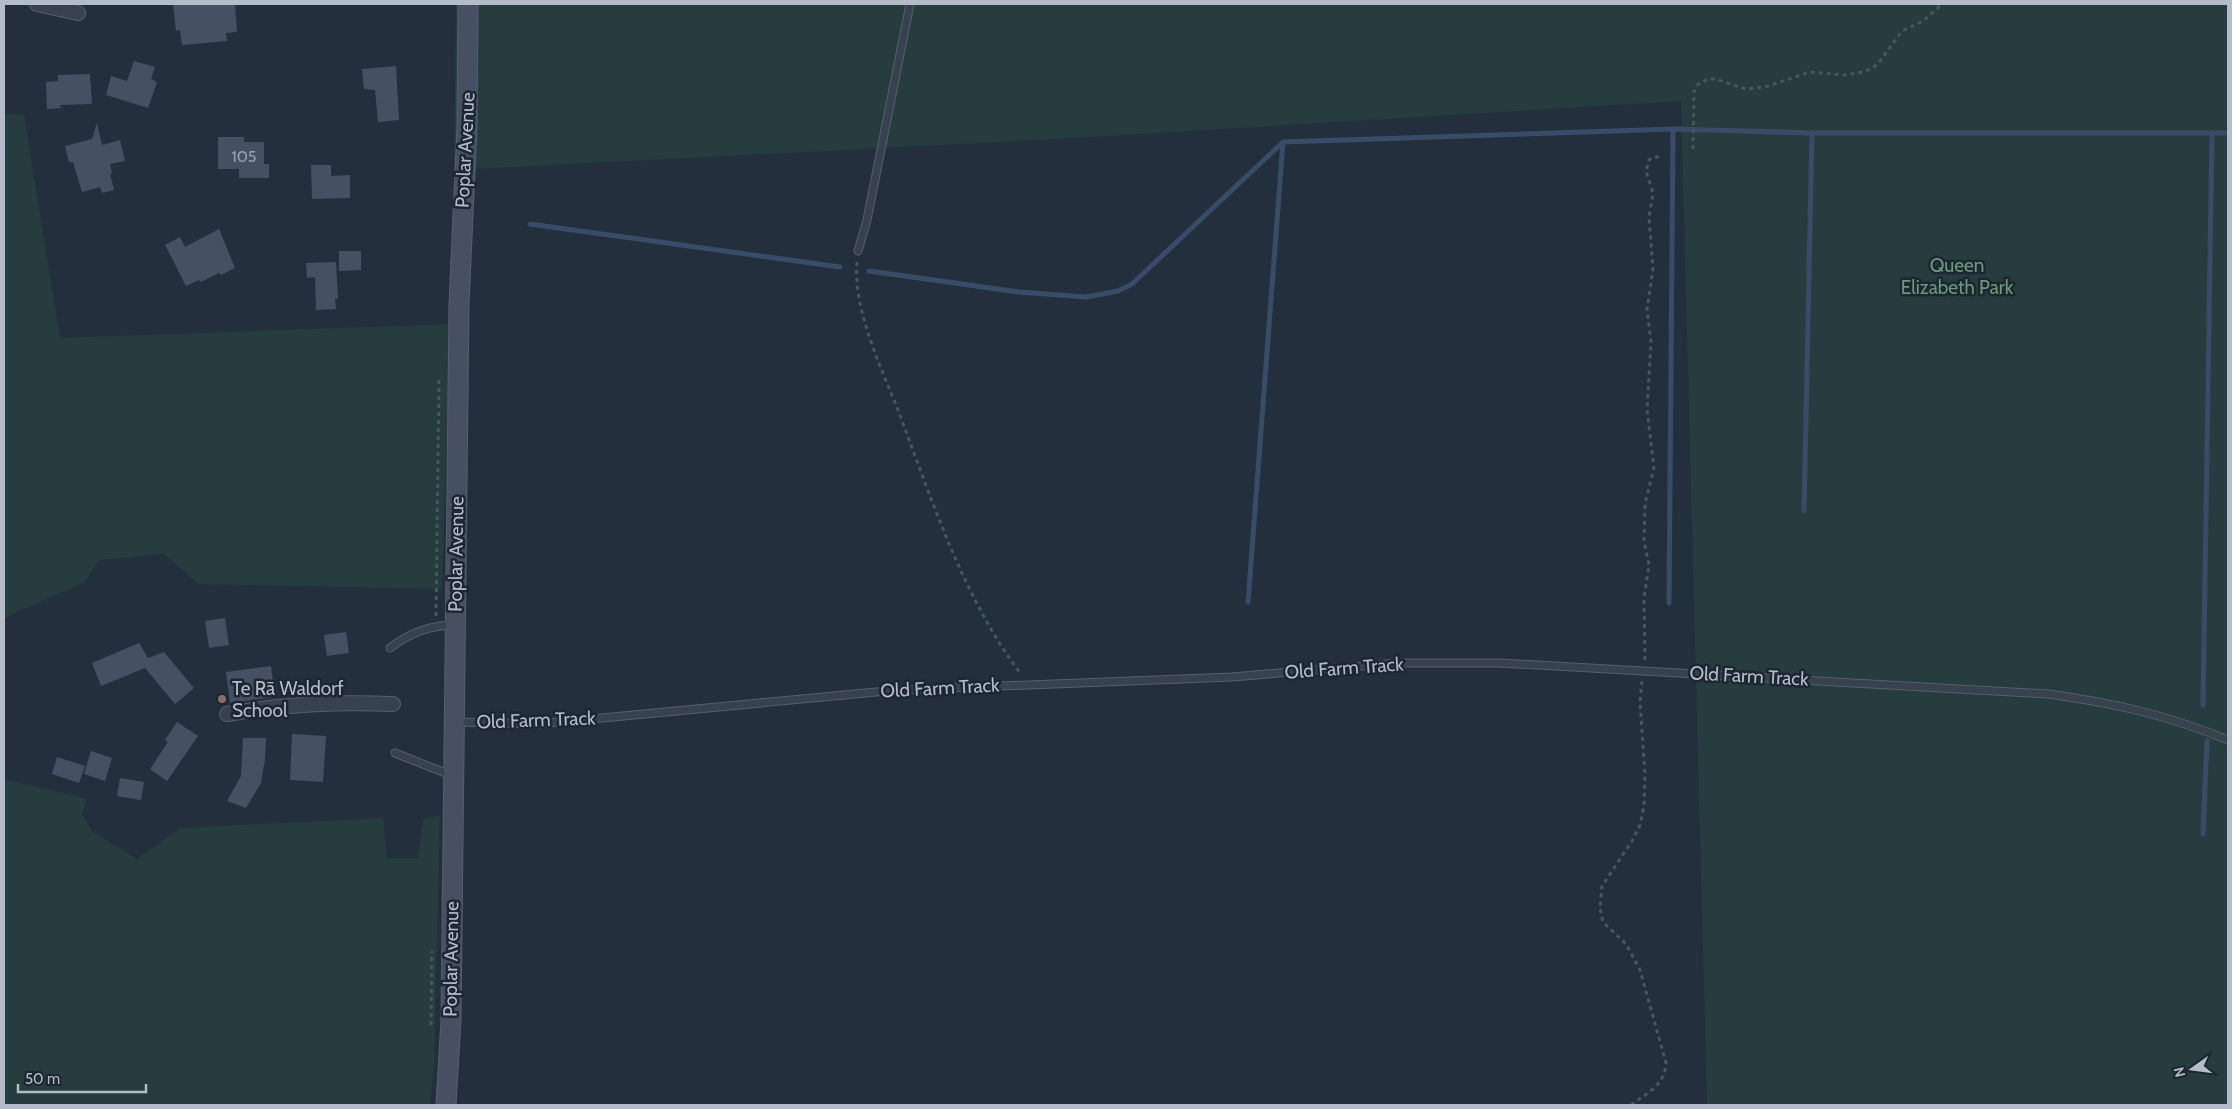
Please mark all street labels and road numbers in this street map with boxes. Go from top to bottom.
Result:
street label: Poplar Avenue [450,91,480,208]
street label: Poplar Avenue [443,496,469,612]
street label: Old Farm Track [1284,652,1405,684]
street label: Old Farm Track [1689,661,1810,691]
street label: Old Farm Track [880,673,1001,703]
street label: Old Farm Track [476,706,596,734]
street label: Poplar Avenue [438,901,464,1017]

